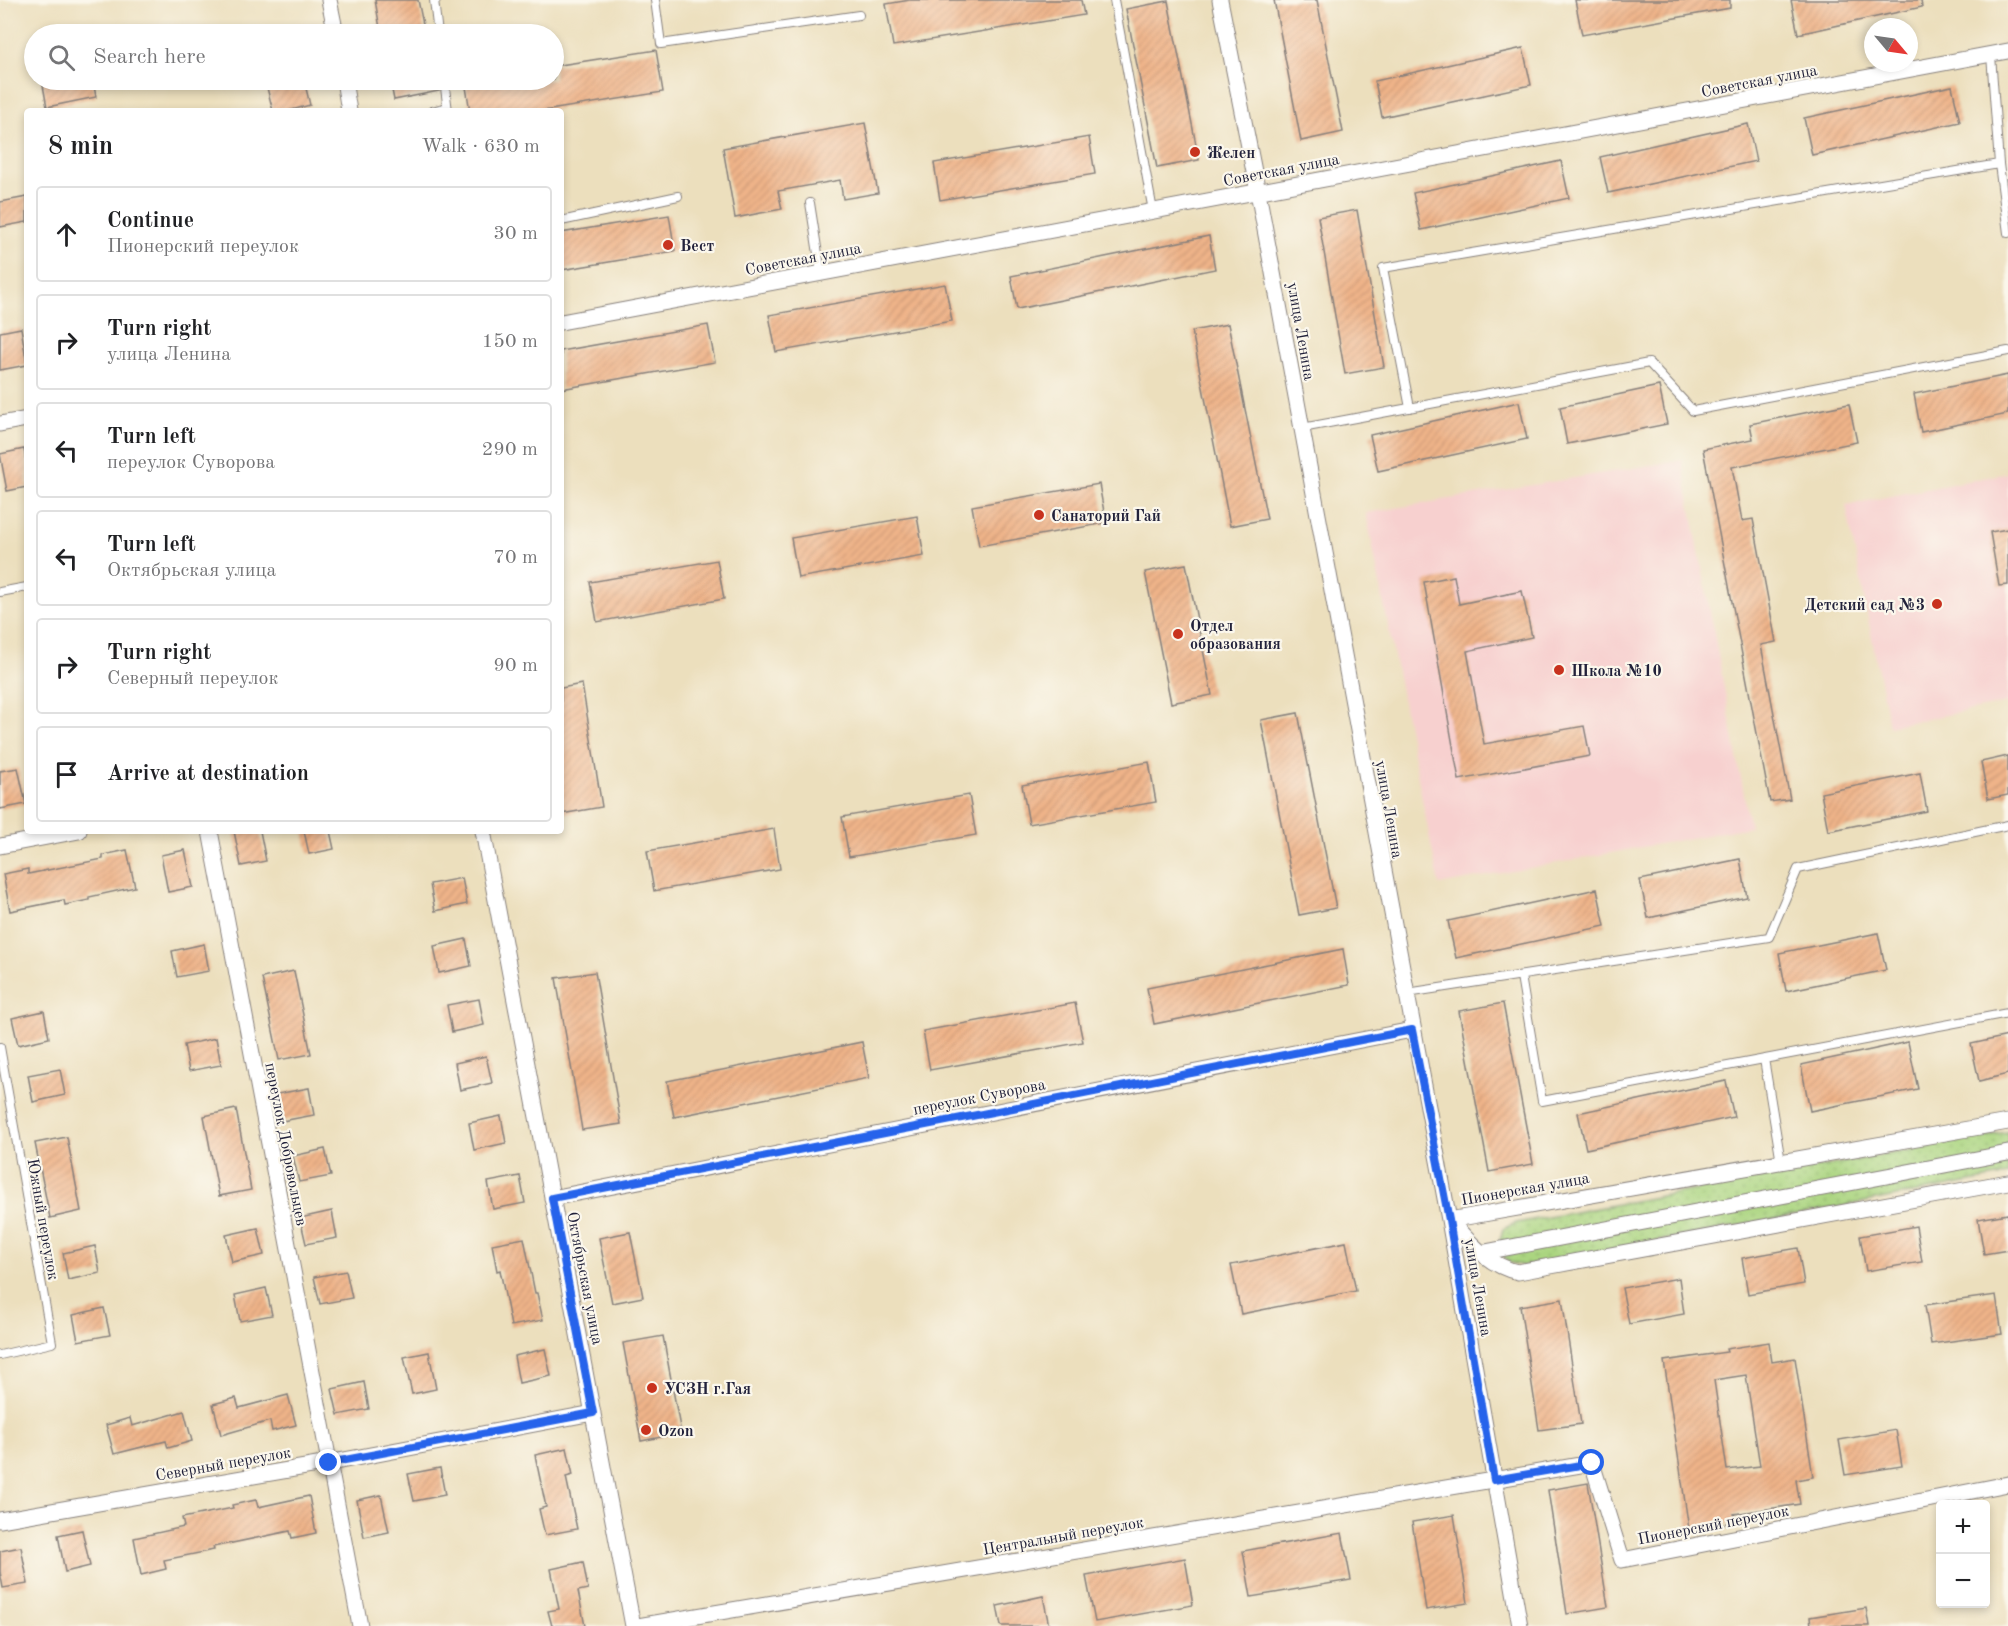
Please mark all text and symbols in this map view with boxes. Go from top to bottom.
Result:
north arrow [1864,18,1918,72]
search box [24,24,564,90]
icon: search [45,41,78,74]
text: Search here [93,46,206,68]
street label: Советская улица [1700,63,1819,101]
text: 8 min [48,134,113,160]
text: Walk · 630 m [421,137,540,157]
marker: Желен [1188,145,1202,159]
place label: Желен [1207,146,1255,162]
street label: Советская улица [1222,152,1341,190]
text: Continue [107,210,194,232]
icon: ahead [50,218,83,251]
text: 30 m [493,224,538,244]
text: Пионерский переулок [107,237,299,257]
marker: Вест [661,238,675,252]
place label: Вест [680,239,714,255]
street label: Советская улица [744,241,863,279]
street label: улица Ленина [1284,281,1317,382]
text: Turn right [107,318,211,340]
icon: right [50,326,83,359]
text: 150 m [482,332,538,352]
text: улица Ленина [107,345,231,365]
text: Turn left [107,426,196,448]
icon: left [50,434,83,467]
text: 290 m [482,440,538,460]
text: переулок Суворова [107,453,275,473]
marker: Санаторий Гай [1032,508,1046,522]
place label: Санаторий Гай [1051,509,1161,525]
text: Turn left [107,534,196,556]
icon: left [50,542,83,575]
text: 70 m [493,548,538,568]
text: Октябрьская улица [107,561,276,581]
marker: Детский сад №3 [1930,597,1944,611]
place label: Детский сад №3 [1804,598,1925,614]
place label: Отдел образования [1190,619,1281,653]
marker: Отдел образования [1171,627,1185,641]
text: Turn right [107,642,211,664]
icon: right [50,650,83,683]
text: 90 m [493,656,538,676]
marker: Школа №10 [1552,663,1566,677]
place label: Школа №10 [1571,664,1662,680]
text: Северный переулок [107,669,279,689]
icon: arrive [50,758,83,791]
street label: улица Ленина [1372,759,1405,860]
text: Arrive at destination [107,763,309,785]
street label: переулок Добровольцев [261,1061,309,1227]
street label: переулок Суворова [912,1077,1047,1119]
street label: Южный переулок [23,1157,61,1281]
street label: Пионерская улица [1460,1171,1591,1209]
street label: Октябрьская улица [563,1210,605,1346]
street label: улица Ленина [1461,1237,1494,1338]
marker: УСЗН г.Гая [645,1381,659,1395]
place label: УСЗН г.Гая [664,1382,751,1398]
marker: Ozon [639,1423,653,1437]
place label: Ozon [658,1424,694,1440]
street label: Северный переулок [154,1445,292,1485]
route end [315,1449,341,1475]
route start [1578,1449,1604,1475]
map controls [1936,1500,1990,1608]
button: + [1936,1500,1990,1554]
street label: Пионерский переулок [1636,1503,1790,1548]
street label: Центральный переулок [982,1515,1145,1559]
button: − [1936,1554,1990,1608]

